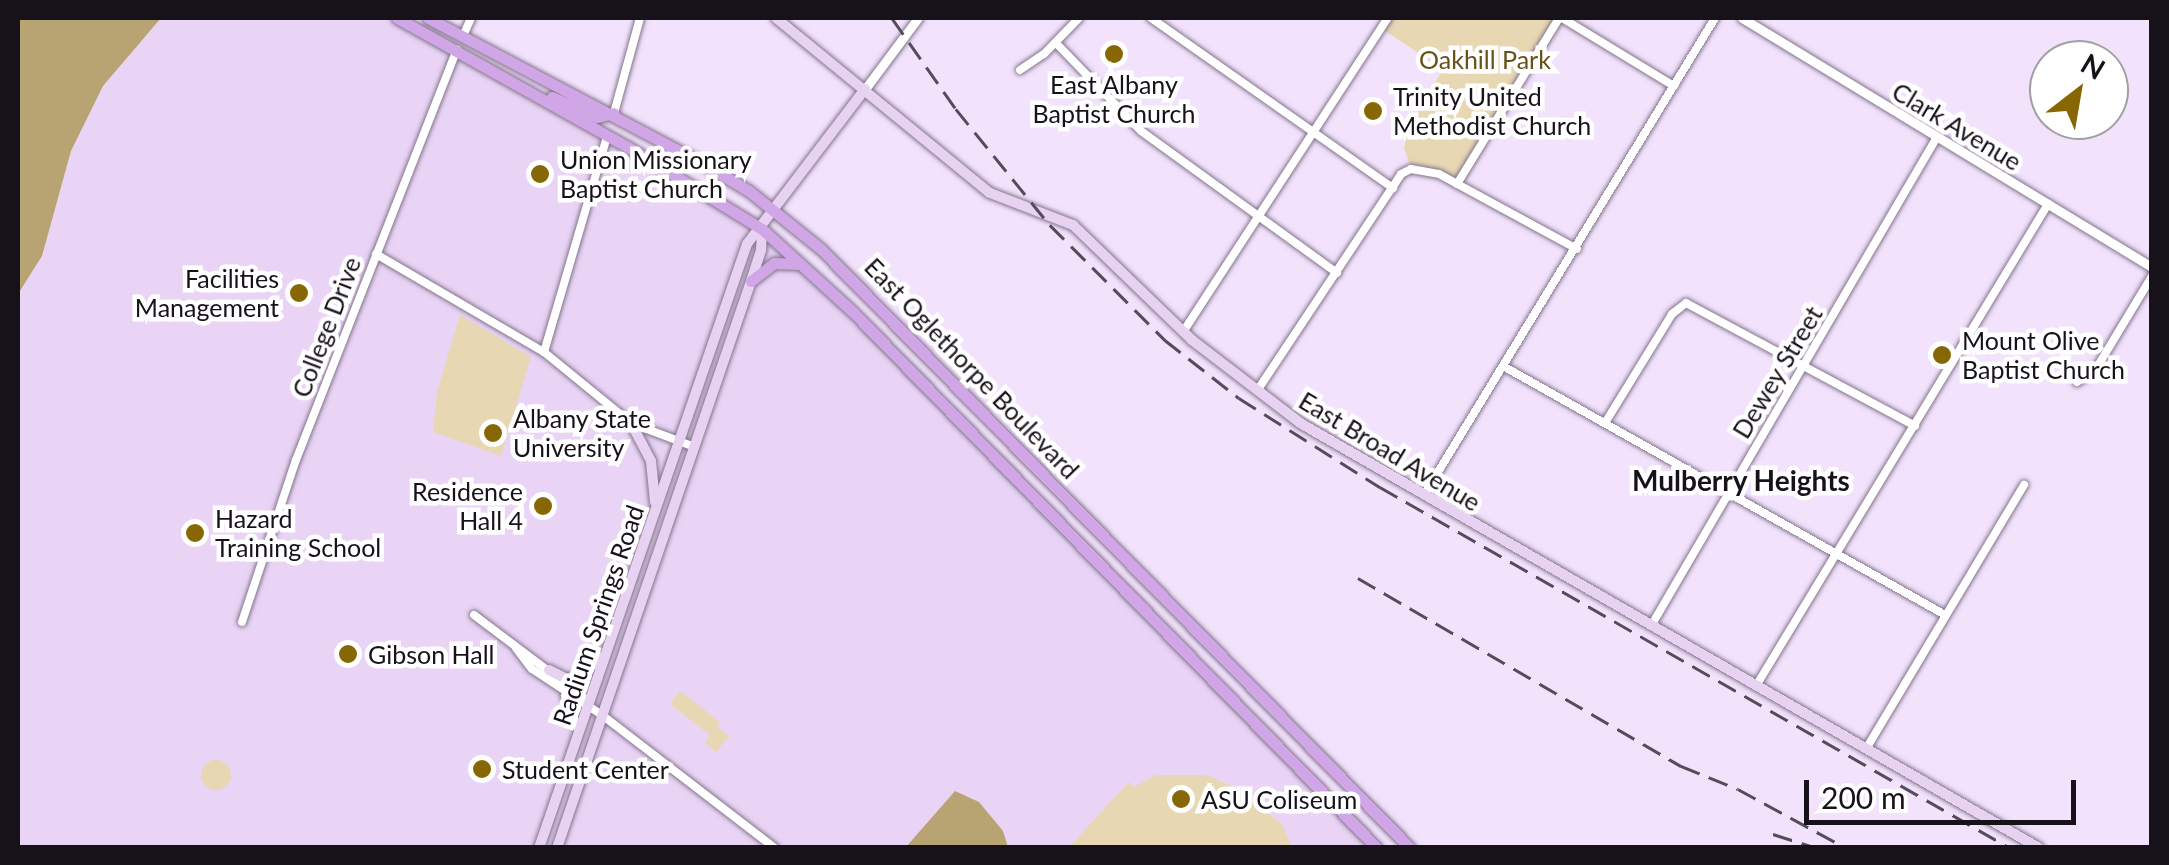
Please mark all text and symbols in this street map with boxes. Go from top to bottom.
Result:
north arrow [2029,40,2129,140]
marker: East Albany Baptist Church [1103,43,1125,65]
park label: Oakhill Park [1419,44,1551,74]
text: N [2075,46,2111,86]
place label: East Albany Baptist Church [1033,70,1195,129]
street label: Clark Avenue [1887,76,2027,176]
place label: Trinity United Methodist Church [1393,82,1591,141]
marker: Trinity United Methodist Church [1362,100,1384,122]
place label: Union Missionary Baptist Church [560,145,752,204]
marker: Union Missionary Baptist Church [529,163,551,185]
street label: East Oglethorpe Boulevard [859,251,1085,485]
street label: College Drive [286,253,366,401]
place label: Facilities Management [135,264,279,323]
marker: Facilities Management [288,282,310,304]
street label: Dewey Street [1726,300,1828,444]
place label: Mount Olive Baptist Church [1962,326,2125,385]
marker: Mount Olive Baptist Church [1931,344,1953,366]
street label: East Broad Avenue [1293,385,1487,517]
place label: Albany State University [513,404,651,463]
marker: Albany State University [482,422,504,444]
district label: Mulberry Heights [1632,463,1850,497]
place label: Residence Hall 4 [412,477,523,536]
marker: Residence Hall 4 [532,495,554,517]
street label: Radium Springs Road [546,501,650,729]
place label: Hazard Training School [215,504,381,563]
marker: Hazard Training School [184,522,206,544]
place label: Gibson Hall [368,639,494,669]
marker: Gibson Hall [337,643,359,665]
place label: Student Center [502,754,669,784]
marker: Student Center [471,758,493,780]
scale bar [1809,760,2082,822]
text: 200 m [1821,779,1906,815]
place label: ASU Coliseum [1201,784,1357,814]
marker: ASU Coliseum [1170,788,1192,810]

